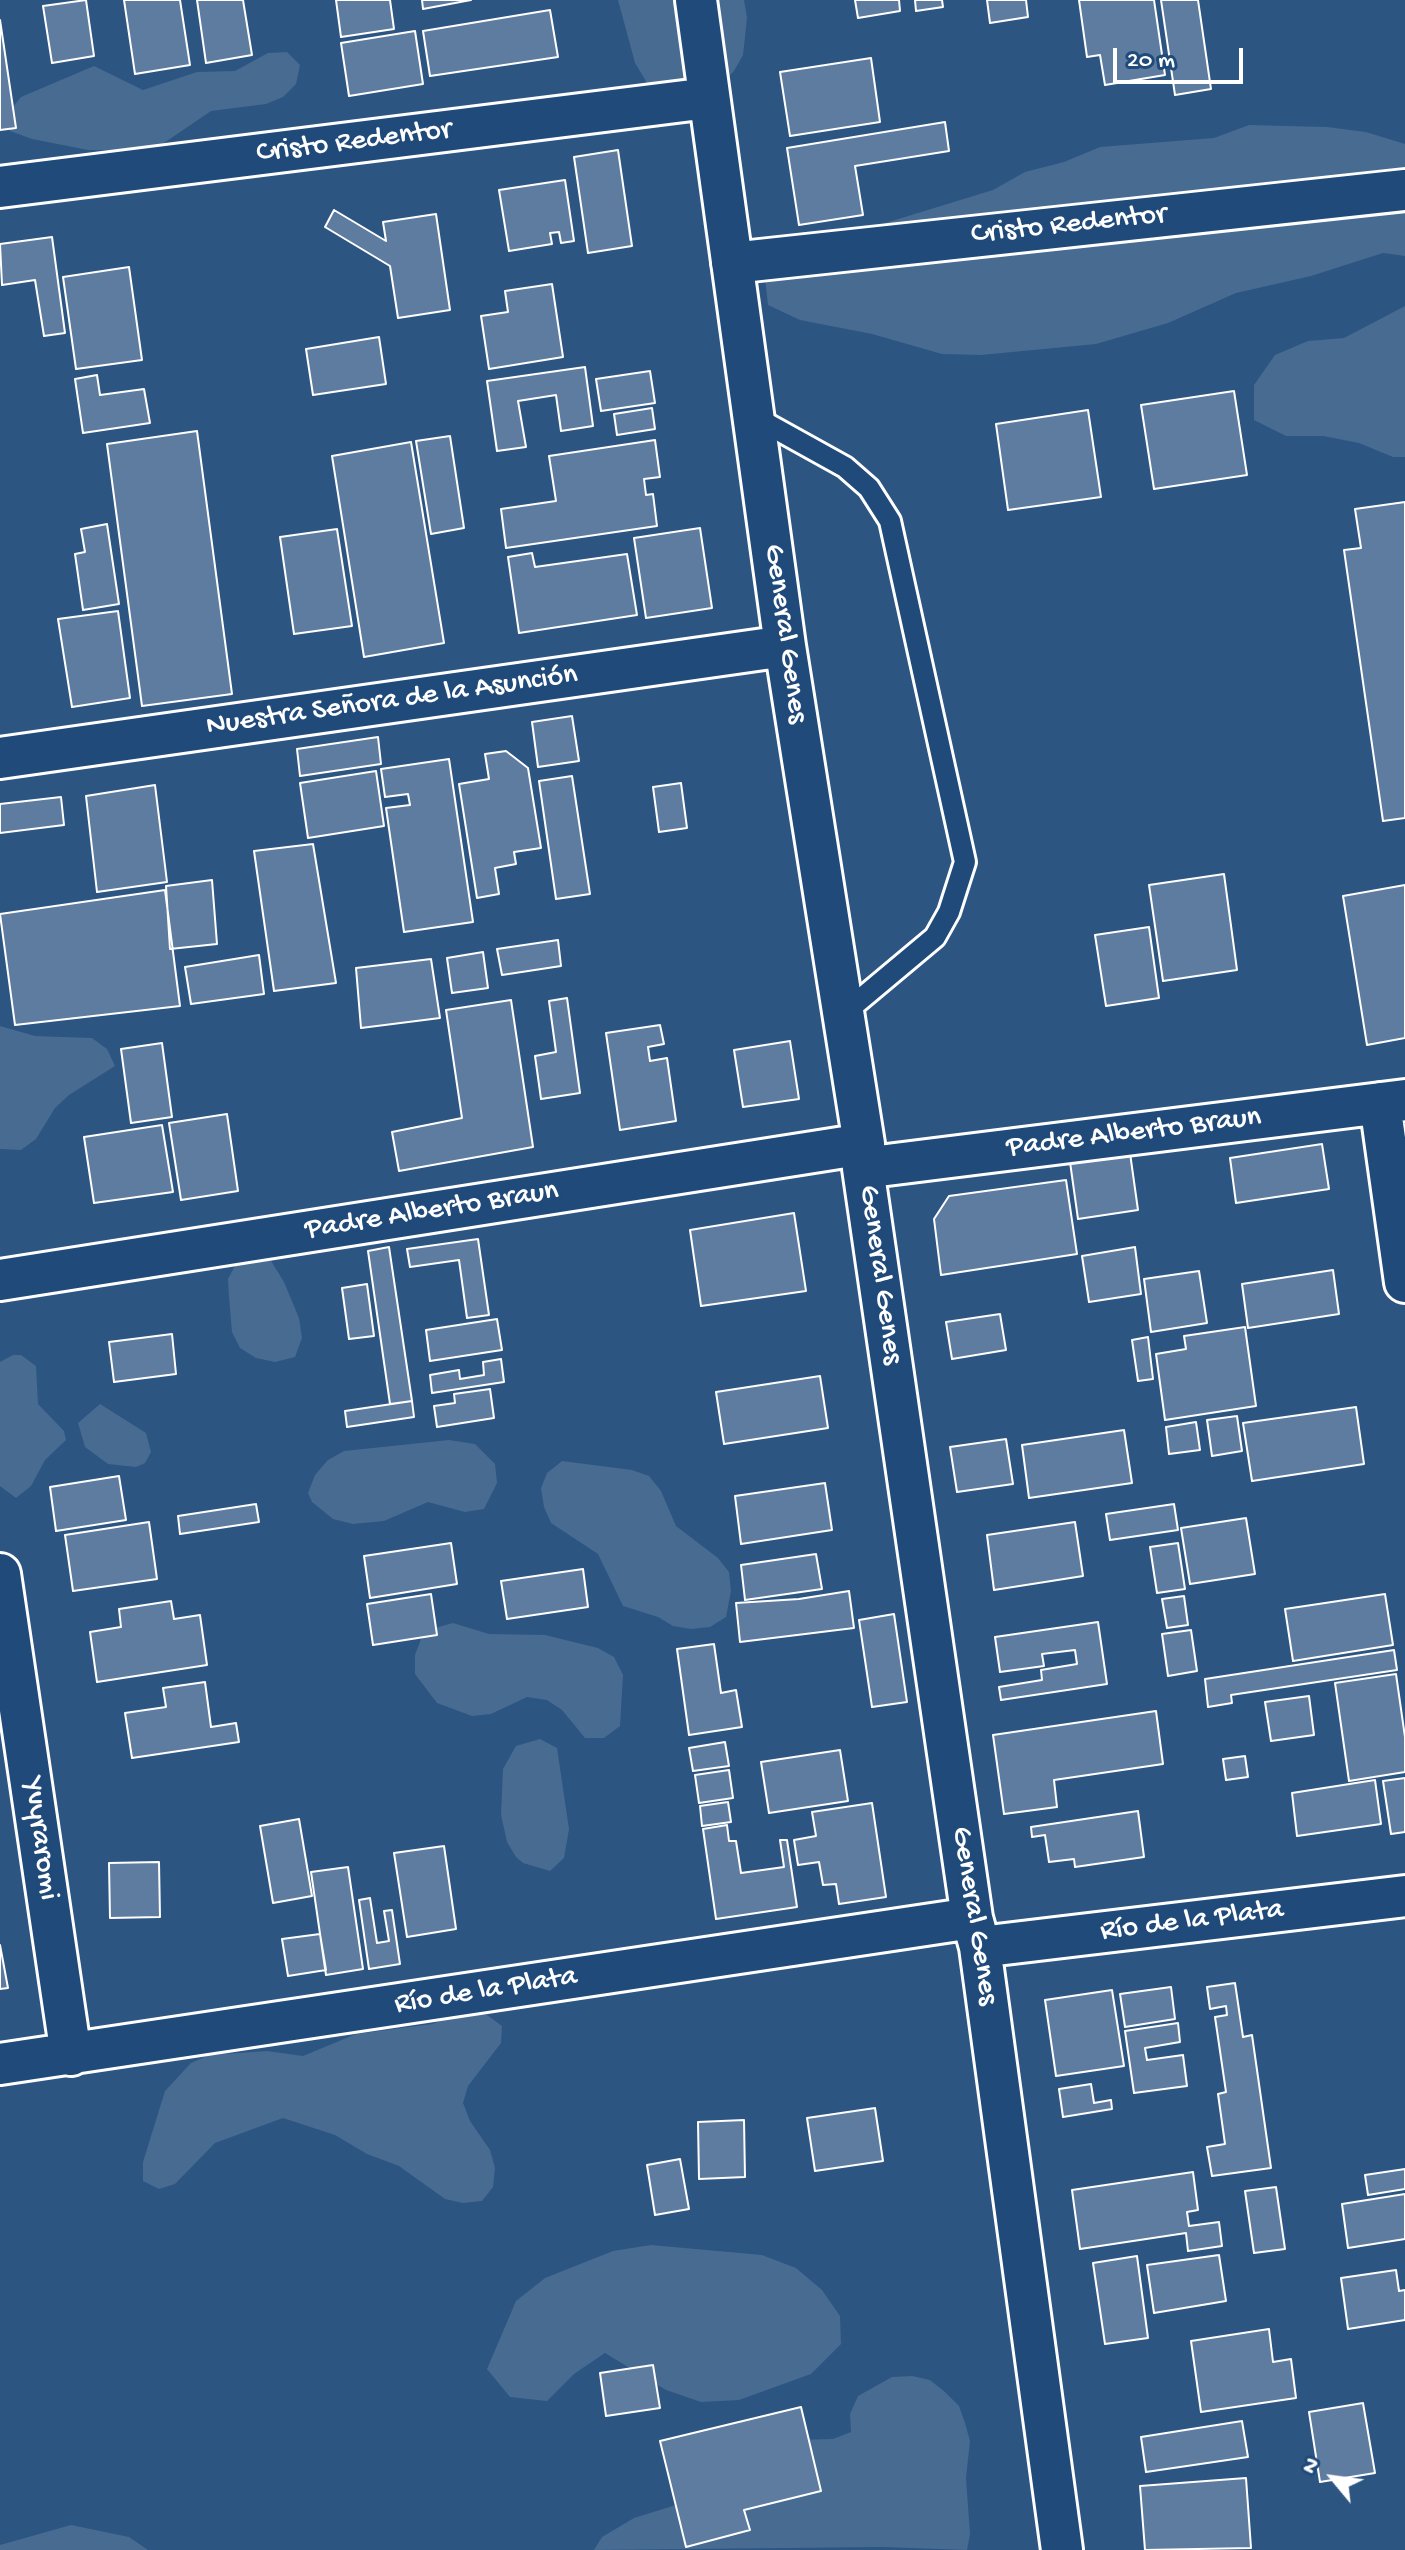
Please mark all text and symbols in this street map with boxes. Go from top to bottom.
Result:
scale bar [1117,32,1247,82]
text: 20 m [1127,47,1175,76]
street label: Cristo Redentor [254,113,454,173]
street label: Cristo Redentor [970,198,1168,254]
street label: General Genes [754,542,814,726]
street label: Nuestra Señora de la Asunción [204,658,580,746]
street label: Padre Alberto Braun [1005,1101,1263,1167]
street label: Padre Alberto Braun [303,1174,561,1250]
street label: General Genes [849,1183,909,1367]
street label: Yvyraromi [13,1776,65,1902]
street label: General Genes [941,1824,1005,2008]
street label: Río de la Plata [1098,1893,1286,1951]
street label: Río de la Plata [392,1960,580,2024]
north arrow [1293,2438,1373,2518]
text: N [1297,2454,1327,2479]

